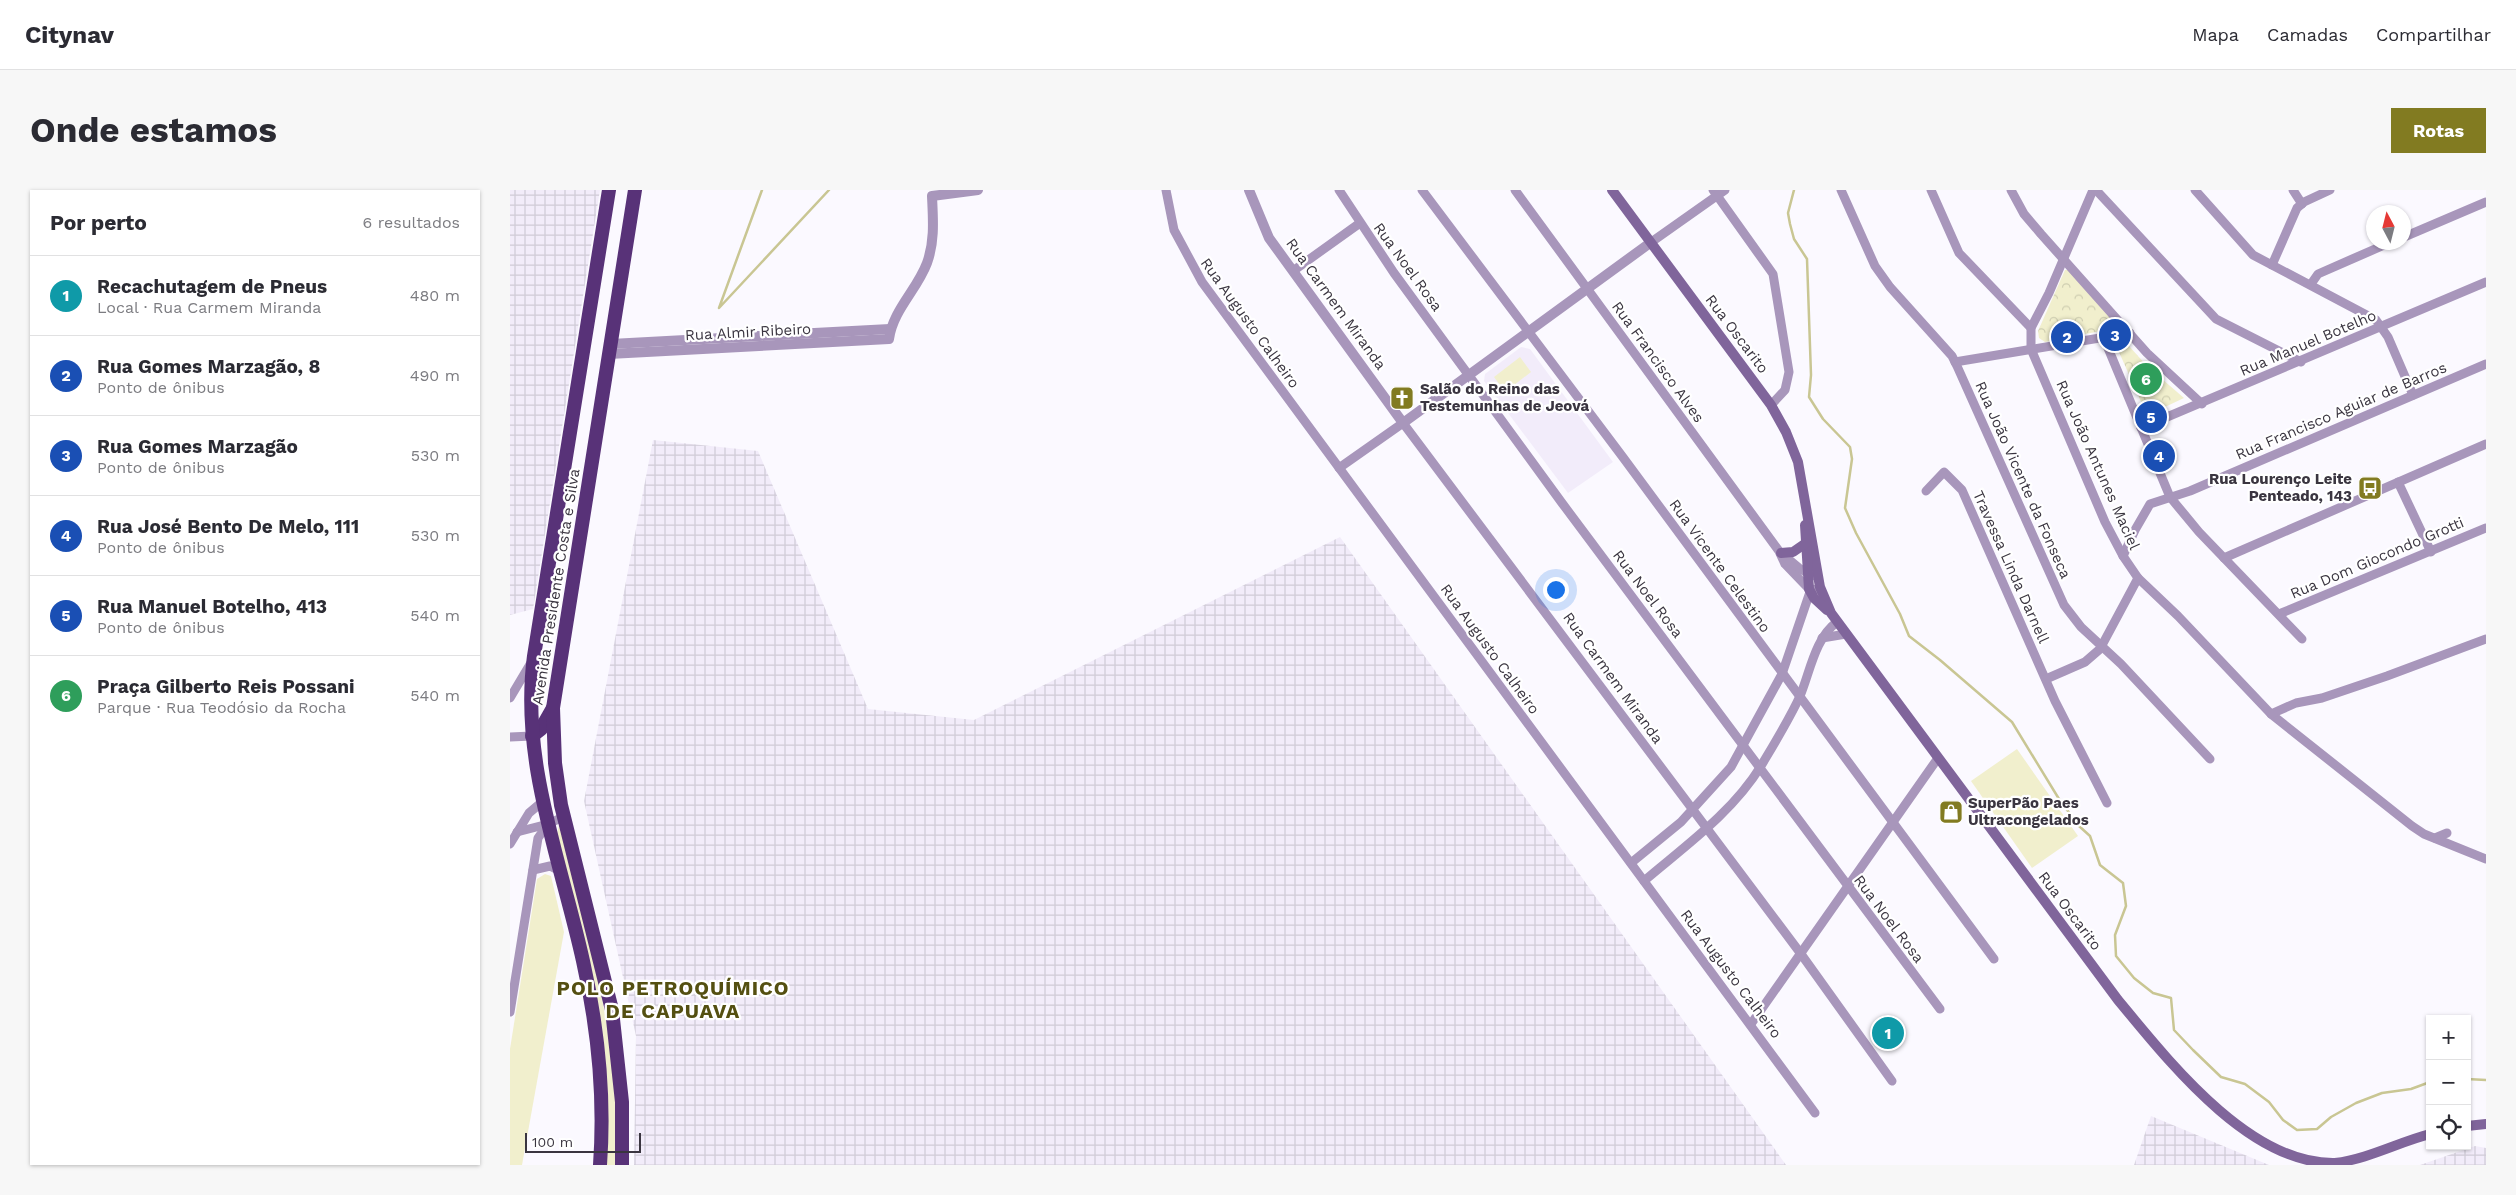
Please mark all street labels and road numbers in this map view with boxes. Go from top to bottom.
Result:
street label: Rua Noel Rosa [1370,219,1446,315]
street label: Rua Carmem Miranda [1282,235,1390,374]
street label: Rua Augusto Calheiro [1197,254,1303,392]
street label: Rua Oscarito [1702,291,1772,377]
street label: Rua Francisco Alves [1608,298,1708,426]
street label: Rua Manuel Botelho [2237,306,2379,380]
street label: Rua Almir Ribeiro [685,320,811,344]
street label: Rua Francisco Aguiar de Barros [2233,358,2449,464]
street label: Rua João Antunes Maciel [2052,377,2144,553]
street label: Rua João Vicente da Fonseca [1971,379,2075,582]
street label: Avenida Presidente Costa e Silva [528,467,584,706]
street label: Travessa Linda Darnell [1969,488,2053,646]
street label: Rua Vicente Celestino [1666,496,1774,636]
street label: Rua Dom Giocondo Grotti [2288,513,2466,603]
street label: Rua Noel Rosa [1609,547,1687,642]
street label: Rua Augusto Calheiro [1437,580,1543,718]
street label: Rua Carmem Miranda [1559,609,1667,748]
street label: Rua Oscarito [2035,868,2105,954]
street label: Rua Noel Rosa [1850,872,1928,967]
street label: Rua Augusto Calheiro [1677,906,1785,1042]

